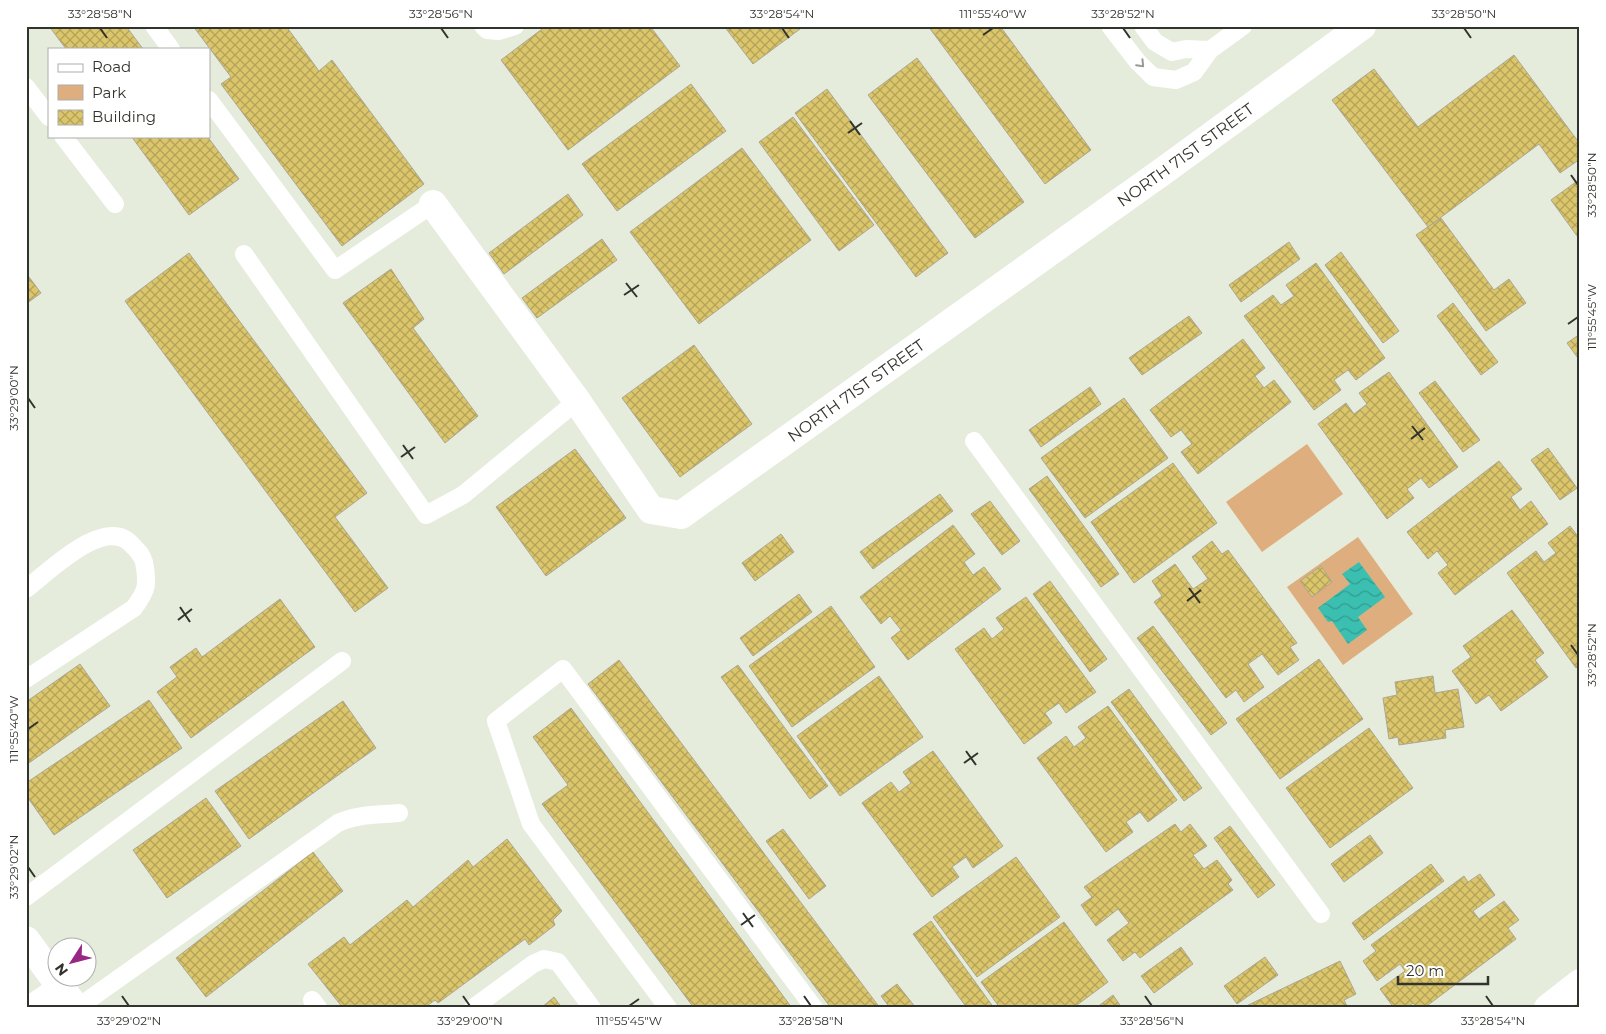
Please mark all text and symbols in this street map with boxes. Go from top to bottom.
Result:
text: 33°28'58"N [68,6,132,21]
text: 33°28'56"N [409,6,473,21]
text: 33°28'54"N [750,6,814,21]
text: 111°55'40"W [959,6,1027,21]
text: 33°28'52"N [1091,6,1155,21]
text: 33°28'50"N [1432,6,1496,21]
legend [48,48,210,138]
text: Road [92,57,131,76]
one-way arrow [1135,59,1144,68]
text: Park [92,83,126,102]
street label: NORTH 71ST STREET [1114,99,1258,211]
text: Building [92,107,156,126]
text: 33°28'50"N [1584,153,1599,217]
text: 111°55'45"W [1584,284,1599,350]
street label: NORTH 71ST STREET [784,335,929,446]
text: 33°29'00"N [6,365,21,431]
text: 33°28'52"N [1584,623,1599,687]
text: 111°55'40"W [6,695,21,763]
text: 33°29'02"N [6,835,21,899]
north arrow [48,936,98,986]
scale bar [1398,954,1488,986]
text: N [51,960,72,980]
text: 20 m [1406,961,1444,980]
text: 33°29'02"N [97,1013,161,1028]
text: 33°29'00"N [437,1013,503,1028]
text: 111°55'45"W [596,1013,662,1028]
text: 33°28'58"N [779,1013,843,1028]
text: 33°28'56"N [1120,1013,1184,1028]
text: 33°28'54"N [1461,1013,1525,1028]

